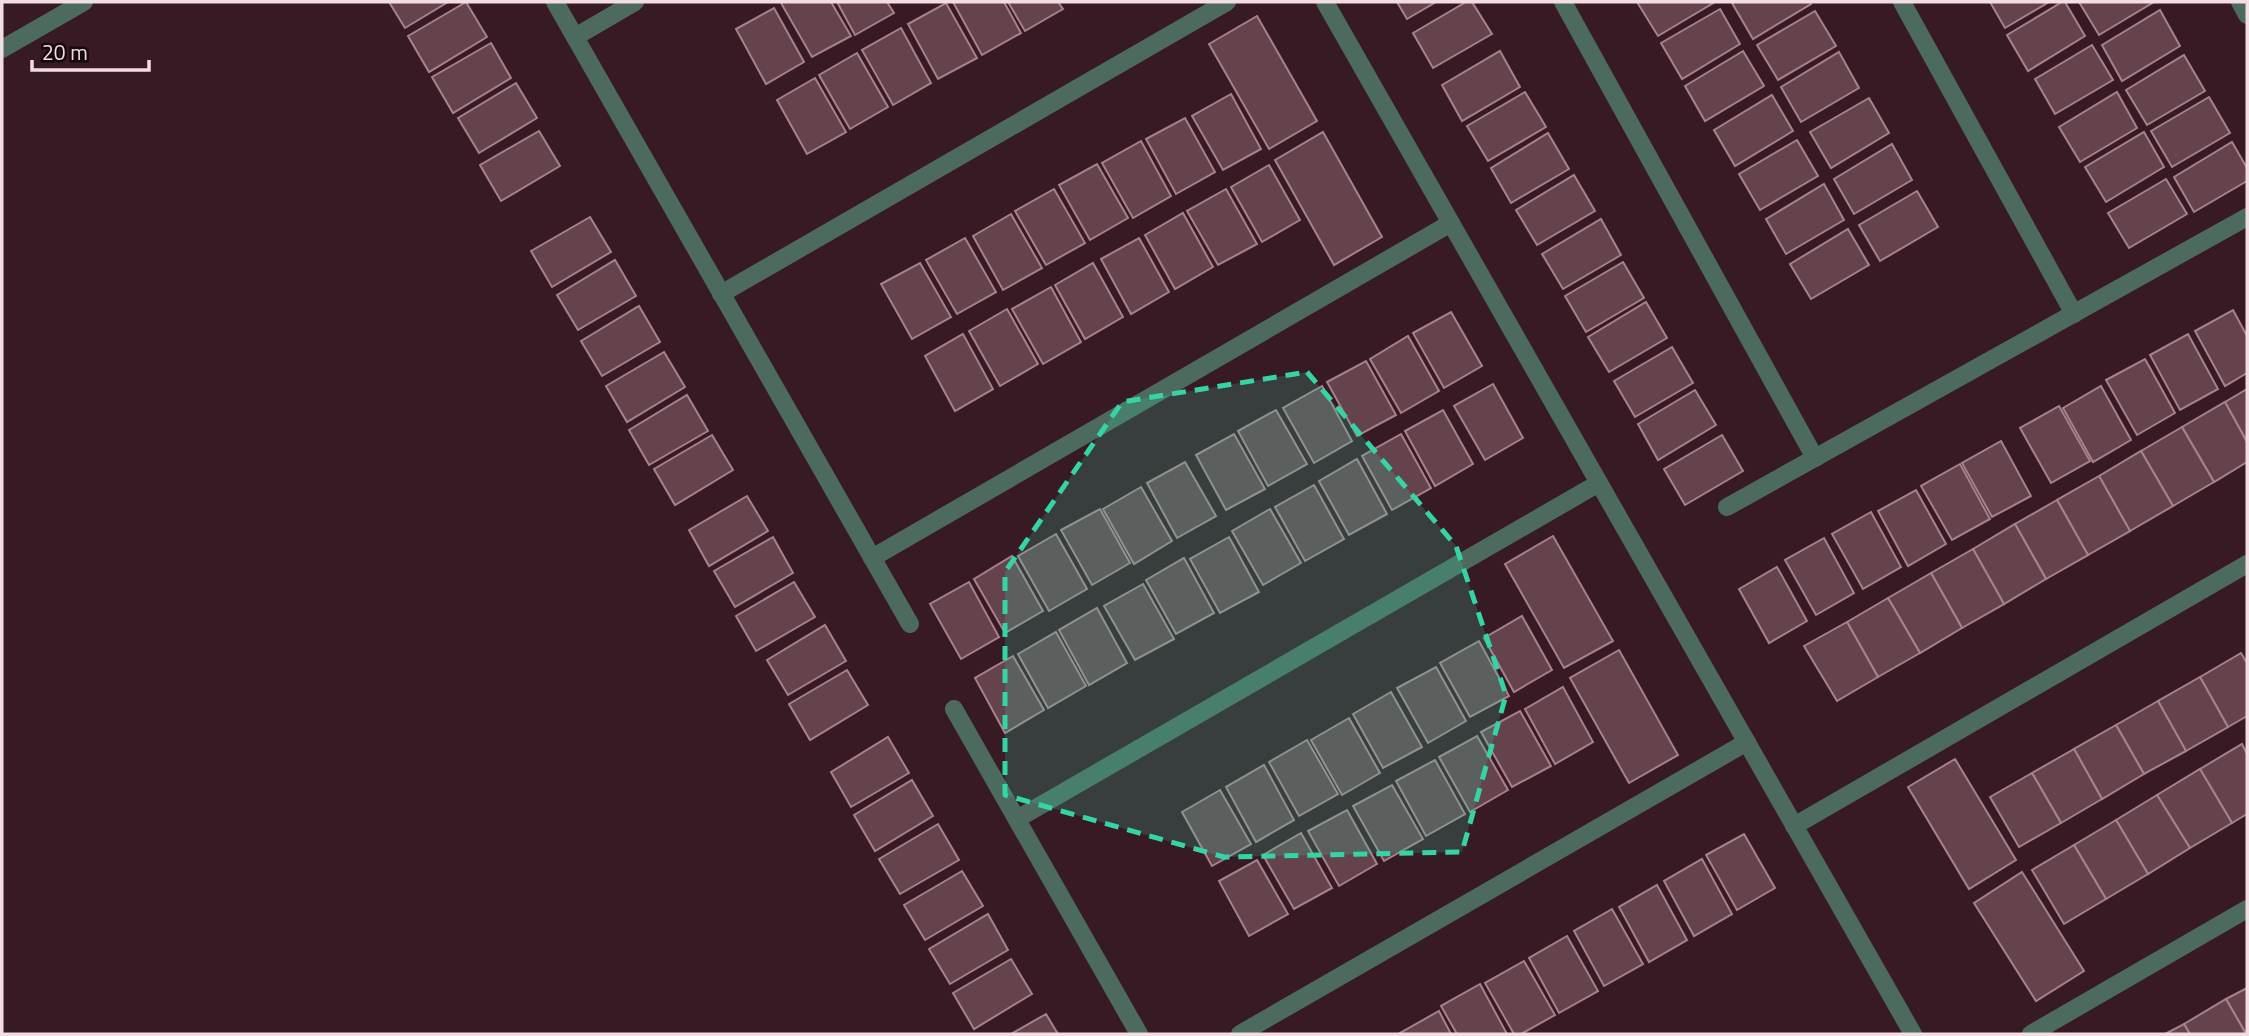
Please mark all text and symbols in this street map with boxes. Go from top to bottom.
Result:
scale bar [32,28,149,72]
text: 20 m [42,36,88,68]

